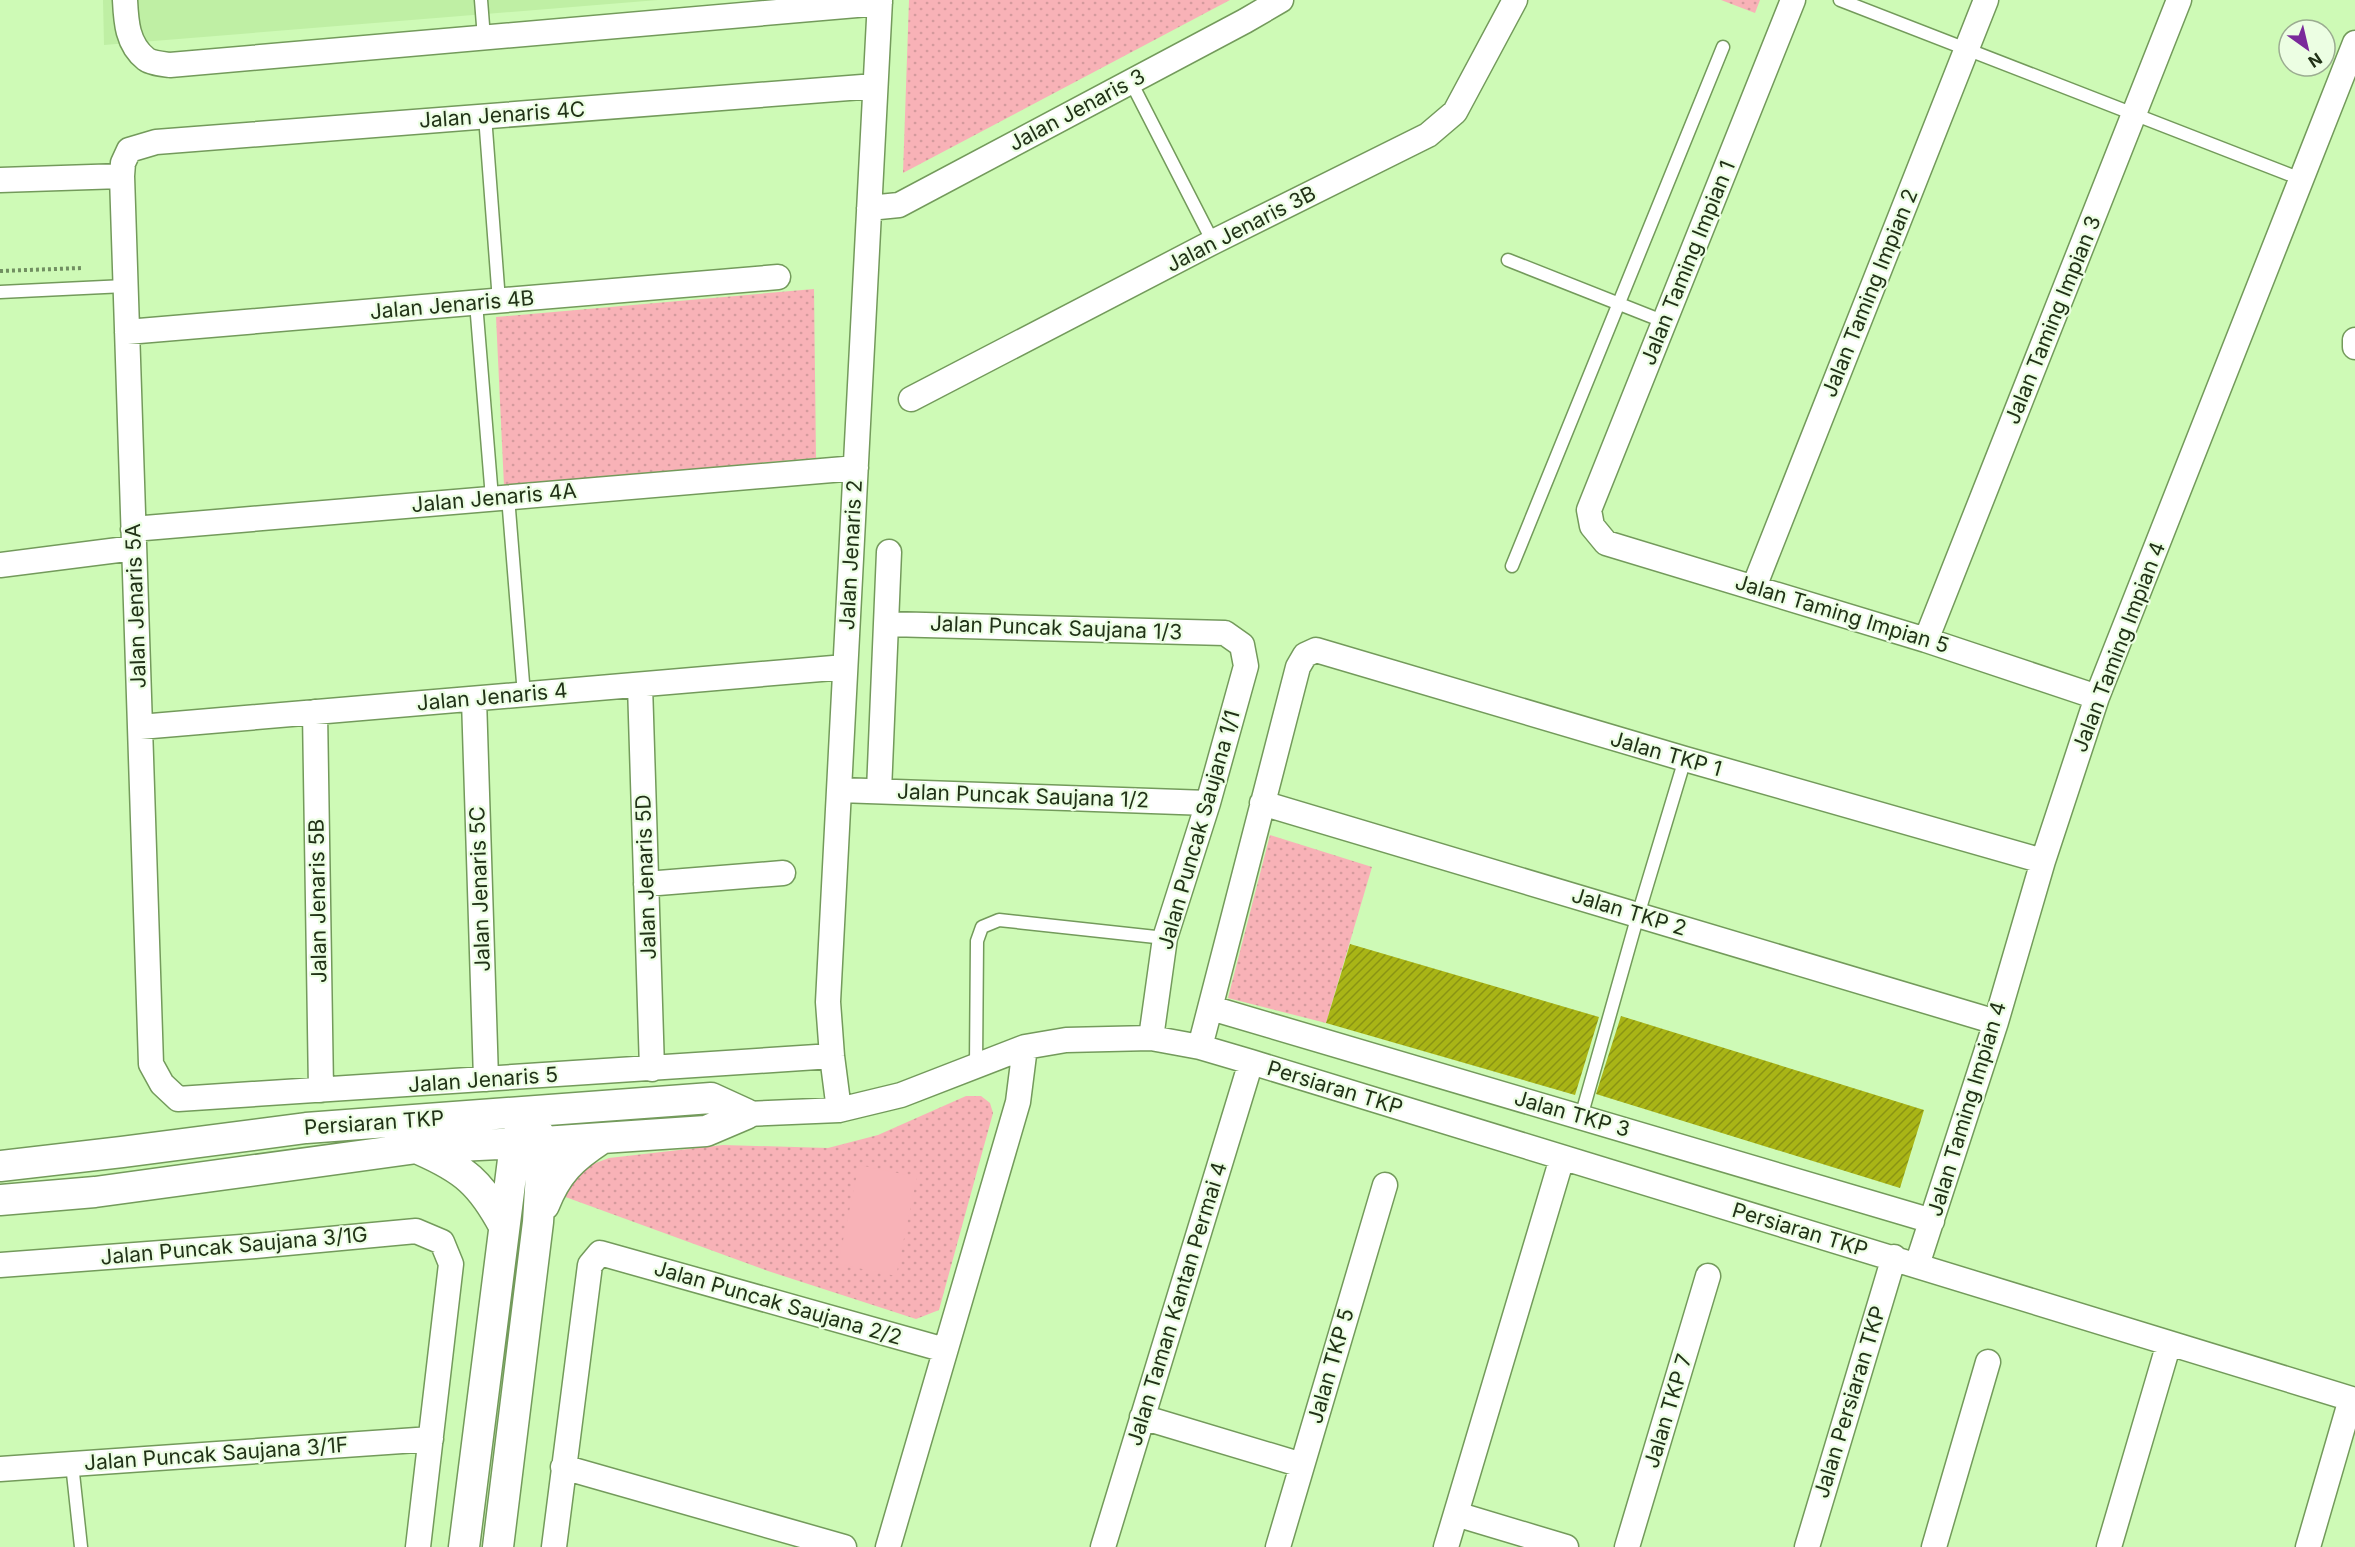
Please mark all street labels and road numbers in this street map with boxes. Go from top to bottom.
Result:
street label: Jalan Jenaris 3 [1004,63,1149,156]
street label: Jalan Jenaris 4C [418,96,586,133]
street label: Jalan Taming Impian 1 [1635,157,1740,369]
street label: Jalan Jenaris 3B [1162,180,1320,277]
street label: Jalan Taming Impian 2 [1816,185,1923,401]
street label: Jalan Taming Impian 3 [1999,212,2106,428]
street label: Jalan Jenaris 4B [369,285,535,324]
street label: Jalan Jenaris 4A [410,478,578,517]
street label: Jalan Jenaris 2 [834,479,867,631]
street label: Jalan Jenaris 5A [120,523,151,689]
street label: Jalan Taming Impian 4 [2067,538,2170,755]
street label: Jalan Taming Impian 5 [1732,569,1952,658]
street label: Jalan Puncak Saujana 1/3 [929,611,1183,644]
street label: Jalan Jenaris 4 [416,677,568,716]
street label: Jalan Puncak Saujana 1/1 [1152,707,1245,952]
street label: Jalan TKP 1 [1608,726,1725,781]
street label: Jalan Puncak Saujana 1/2 [897,779,1149,812]
street label: Jalan Jenaris 5D [630,794,661,960]
street label: Jalan Jenaris 5C [464,806,495,972]
street label: Jalan Jenaris 5B [304,819,331,983]
street label: Jalan TKP 2 [1569,882,1690,941]
street label: Jalan Taming Impian 4 [1922,999,2011,1219]
street label: Persiaran TKP [1264,1055,1406,1120]
street label: Jalan Jenaris 5 [407,1062,559,1097]
street label: Jalan TKP 3 [1512,1085,1633,1142]
street label: Persiaran TKP [303,1105,445,1140]
street label: Jalan Taman Kantan Permai 4 [1121,1159,1232,1449]
street label: Persiaran TKP [1729,1197,1871,1262]
street label: Jalan Puncak Saujana 3/1G [99,1221,369,1270]
street label: Jalan Puncak Saujana 2/2 [651,1255,905,1350]
street label: Jalan Persiaran TKP [1808,1303,1891,1501]
street label: Jalan TKP 5 [1302,1305,1359,1426]
street label: Jalan TKP 7 [1638,1351,1697,1471]
street label: Jalan Puncak Saujana 3/1F [83,1432,349,1475]

